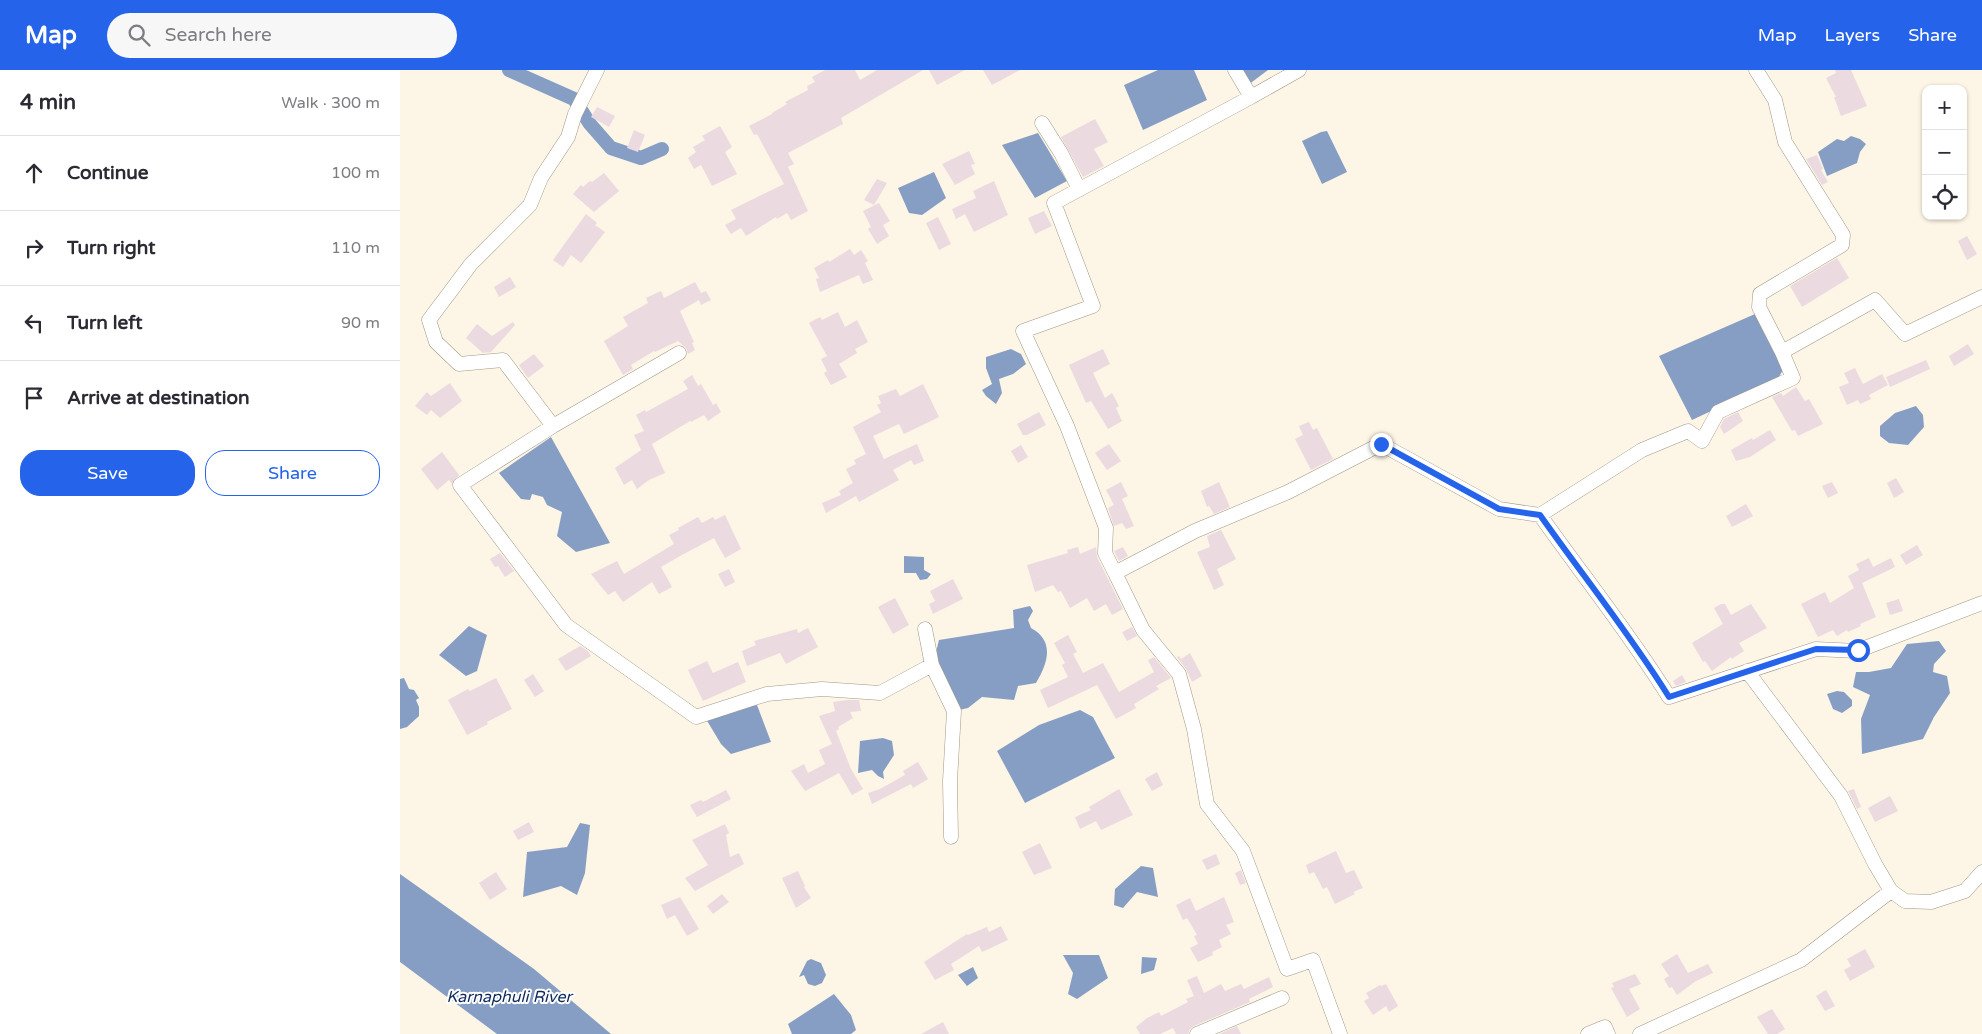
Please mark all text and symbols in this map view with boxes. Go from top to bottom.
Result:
search box [107,13,457,58]
text: Map [25,21,77,50]
icon: search [125,21,153,49]
text: Search here [165,24,272,46]
text: Map [1758,24,1797,46]
text: Layers [1825,24,1880,46]
text: Share [1908,24,1957,46]
map controls [1922,85,1967,220]
button: + [1922,85,1967,130]
text: 4 min [20,90,76,115]
text: Walk · 300 m [281,93,380,113]
button: − [1922,130,1967,175]
icon: ahead [20,159,48,187]
text: Continue [67,162,149,184]
text: 100 m [331,163,380,183]
button: locate [1922,175,1967,220]
icon: right [20,234,48,262]
text: Turn right [67,237,155,259]
text: 110 m [331,238,380,258]
icon: left [20,309,48,337]
text: Turn left [67,312,143,334]
text: 90 m [341,313,380,333]
icon: arrive [20,384,48,412]
text: Arrive at destination [67,387,250,409]
route end [1370,433,1393,456]
button: Save [20,450,195,496]
button: Share [205,450,380,496]
route start [1847,639,1870,662]
water label: Karnaphuli River [446,987,573,1007]

